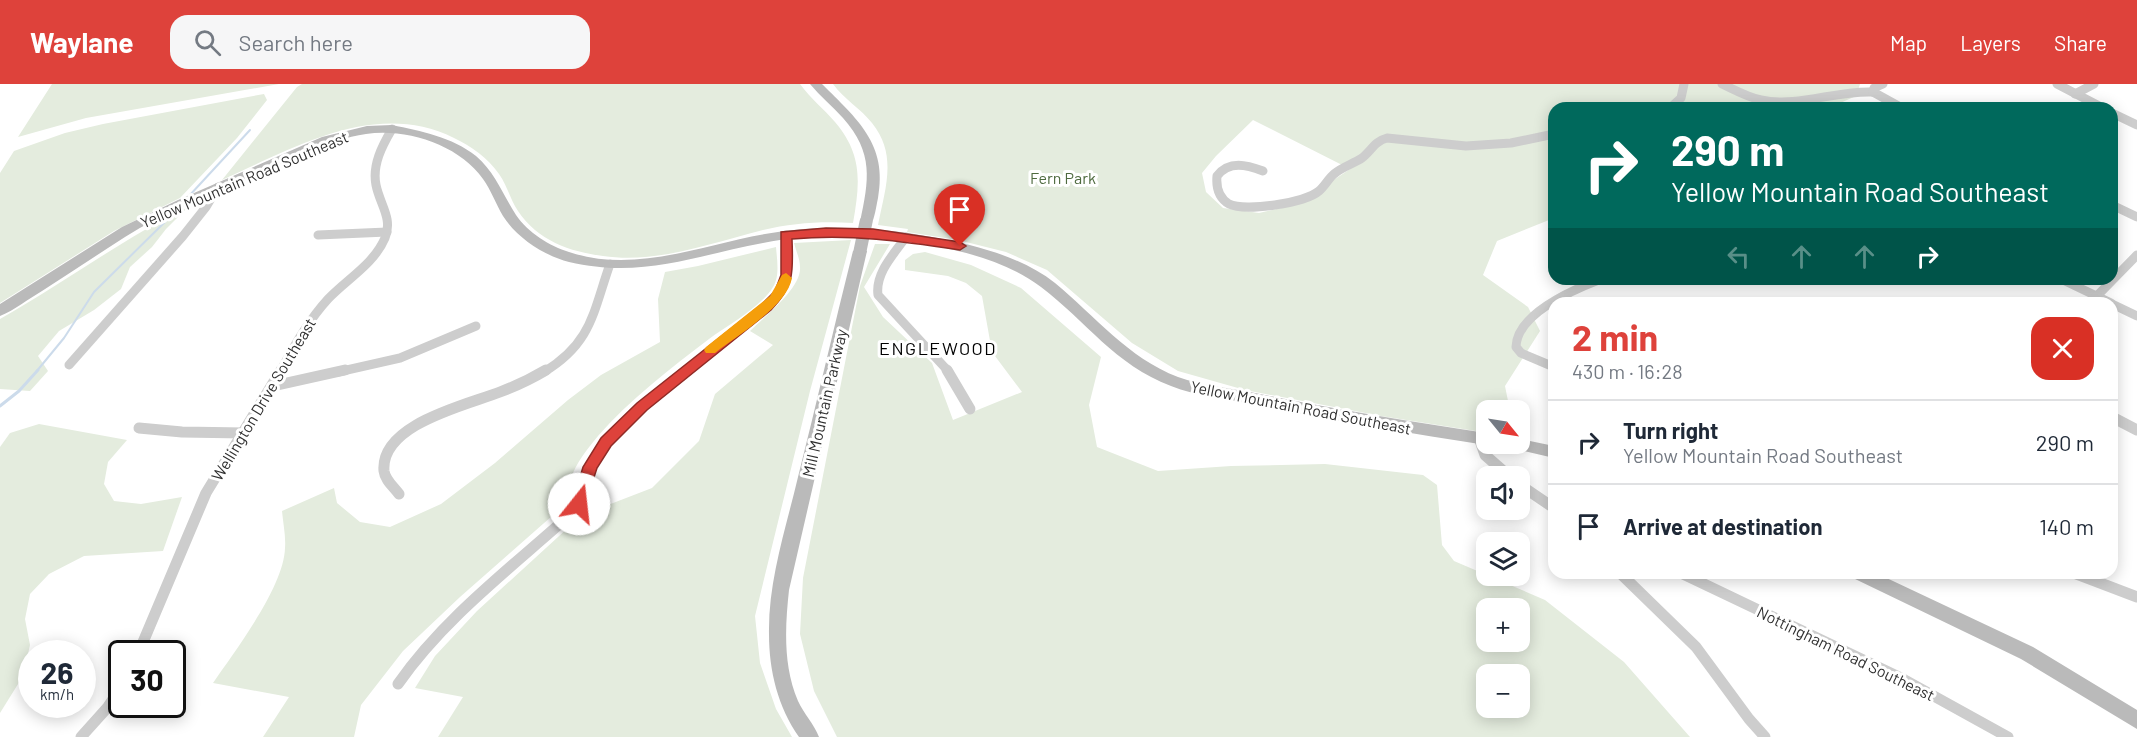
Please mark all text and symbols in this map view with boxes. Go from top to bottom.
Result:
search box [170,15,590,69]
text: Waylane [30,25,134,59]
icon: search [191,26,224,59]
text: Search here [239,29,353,55]
text: Map [1890,30,1927,55]
text: Layers [1960,30,2021,55]
text: Share [2054,30,2107,55]
text: 290 m [1671,124,1784,174]
street label: Yellow Mountain Road Southeast [137,126,351,232]
icon: right [1572,126,1650,204]
park label: Fern Park [1030,168,1096,187]
text: Yellow Mountain Road Southeast [1671,175,2049,207]
pin [934,184,985,246]
icon: arrive [943,193,976,226]
icon: left [1722,240,1755,273]
icon: ahead [1785,240,1818,273]
icon: ahead [1848,240,1881,273]
icon: right [1911,240,1944,273]
street label: Wellington Drive Southeast [207,314,319,484]
text: 2 min [1572,315,1658,358]
button: close [2031,317,2094,380]
street label: Mill Mountain Parkway [798,326,850,479]
district label: ENGLEWOOD [879,337,997,359]
text: 430 m · 16:28 [1572,359,1683,383]
street label: Yellow Mountain Road Southeast [1189,376,1413,438]
north arrow [1476,400,1530,454]
map controls [1476,400,1530,718]
text: Turn right [1623,417,1718,443]
icon: right [1572,426,1605,459]
text: 290 m [2036,429,2094,455]
text: Yellow Mountain Road Southeast [1623,443,1903,467]
button: sound [1476,466,1530,520]
position arrow [547,472,611,536]
icon: arrive [1572,510,1605,543]
text: Arrive at destination [1623,513,1822,539]
text: 140 m [2039,513,2094,539]
button: layers [1476,532,1530,586]
button: + [1476,598,1530,652]
street label: Nottingham Road Southeast [1754,602,1938,704]
speed limit sign: 30 [108,640,186,718]
text: 26 [41,654,73,690]
button: − [1476,664,1530,718]
text: km/h [40,685,74,703]

